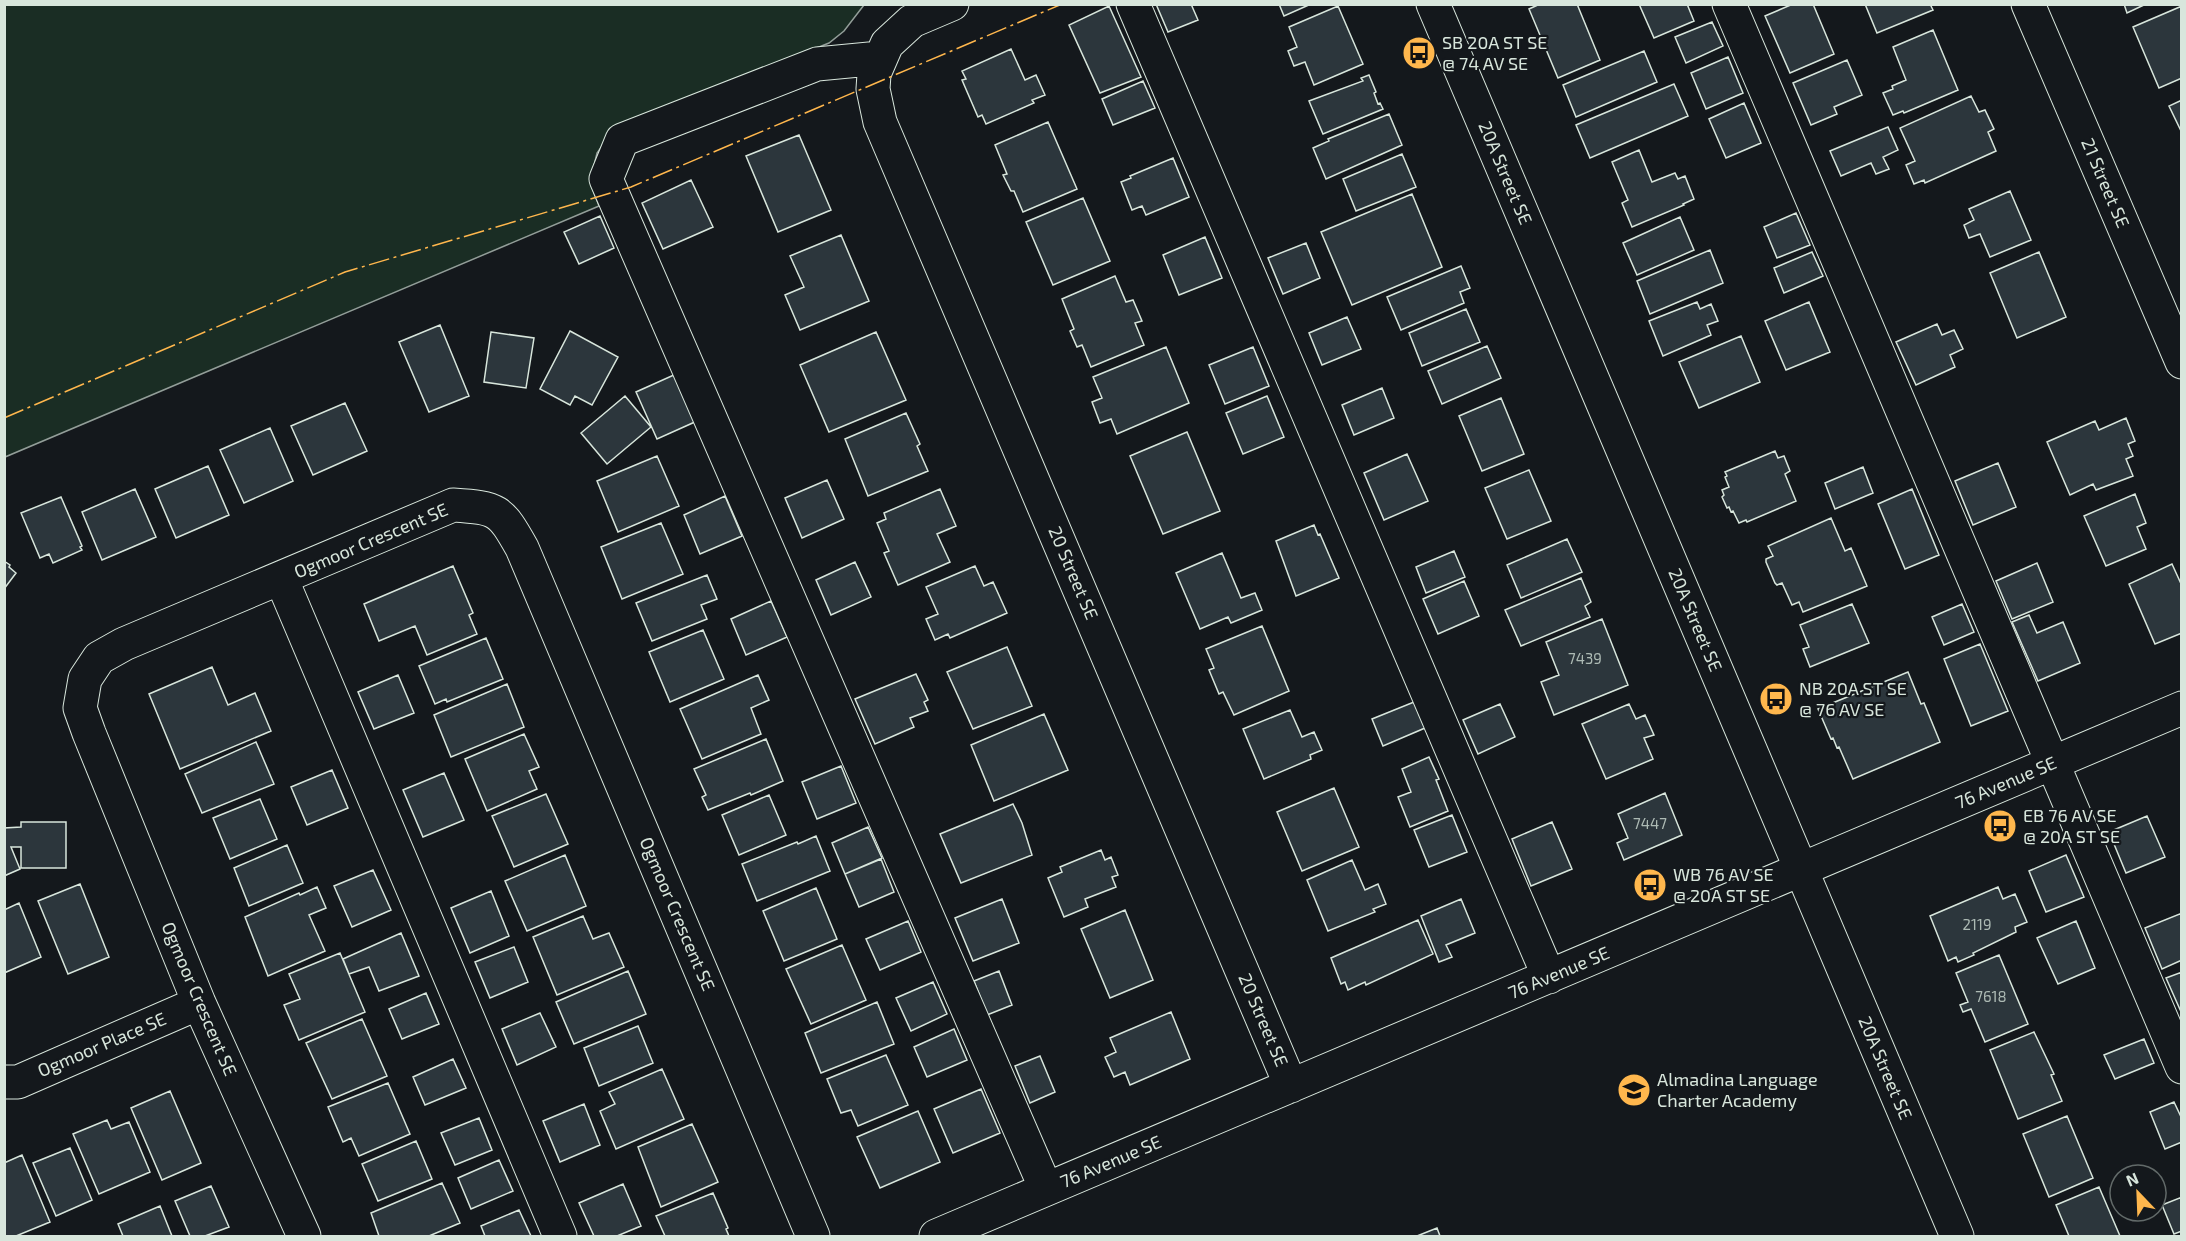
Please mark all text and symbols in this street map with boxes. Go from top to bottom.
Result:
place label: SB 20A ST SE @ 74 AV SE [1442,31,1547,74]
bus stop icon: SB 20A ST SE @ 74 AV SE [1401,35,1437,71]
street label: 20A Street SE [1474,118,1538,228]
street label: 21 Street SE [2077,134,2135,231]
street label: Ogmoor Crescent SE [290,498,451,582]
street label: 20 Street SE [1044,523,1103,623]
street label: 20A Street SE [1664,565,1728,675]
house number: 7439 [1568,649,1602,667]
place label: NB 20A ST SE @ 76 AV SE [1799,677,1907,720]
bus stop icon: NB 20A ST SE @ 76 AV SE [1758,681,1794,717]
street label: 76 Avenue SE [1952,751,2059,813]
place label: EB 76 AV SE @ 20A ST SE [2023,804,2120,847]
bus stop icon: EB 76 AV SE @ 20A ST SE [1982,808,2018,844]
house number: 7447 [1633,814,1667,832]
street label: Ogmoor Crescent SE [636,833,720,994]
place label: WB 76 AV SE @ 20A ST SE [1673,863,1774,906]
bus stop icon: WB 76 AV SE @ 20A ST SE [1632,867,1668,903]
house number: 2119 [1963,915,1991,933]
street label: Ogmoor Crescent SE [158,918,242,1079]
street label: 76 Avenue SE [1505,941,1612,1003]
street label: 20 Street SE [1234,970,1293,1070]
house number: 7618 [1975,987,2007,1005]
street label: Ogmoor Place SE [34,1007,169,1081]
street label: 20A Street SE [1854,1013,1918,1123]
place label: Almadina Language Charter Academy [1657,1068,1818,1111]
school or university icon: Almadina Language Charter Academy [1616,1072,1652,1108]
street label: 76 Avenue SE [1057,1130,1164,1192]
north arrow [2108,1163,2168,1223]
text: N [2123,1168,2141,1190]

